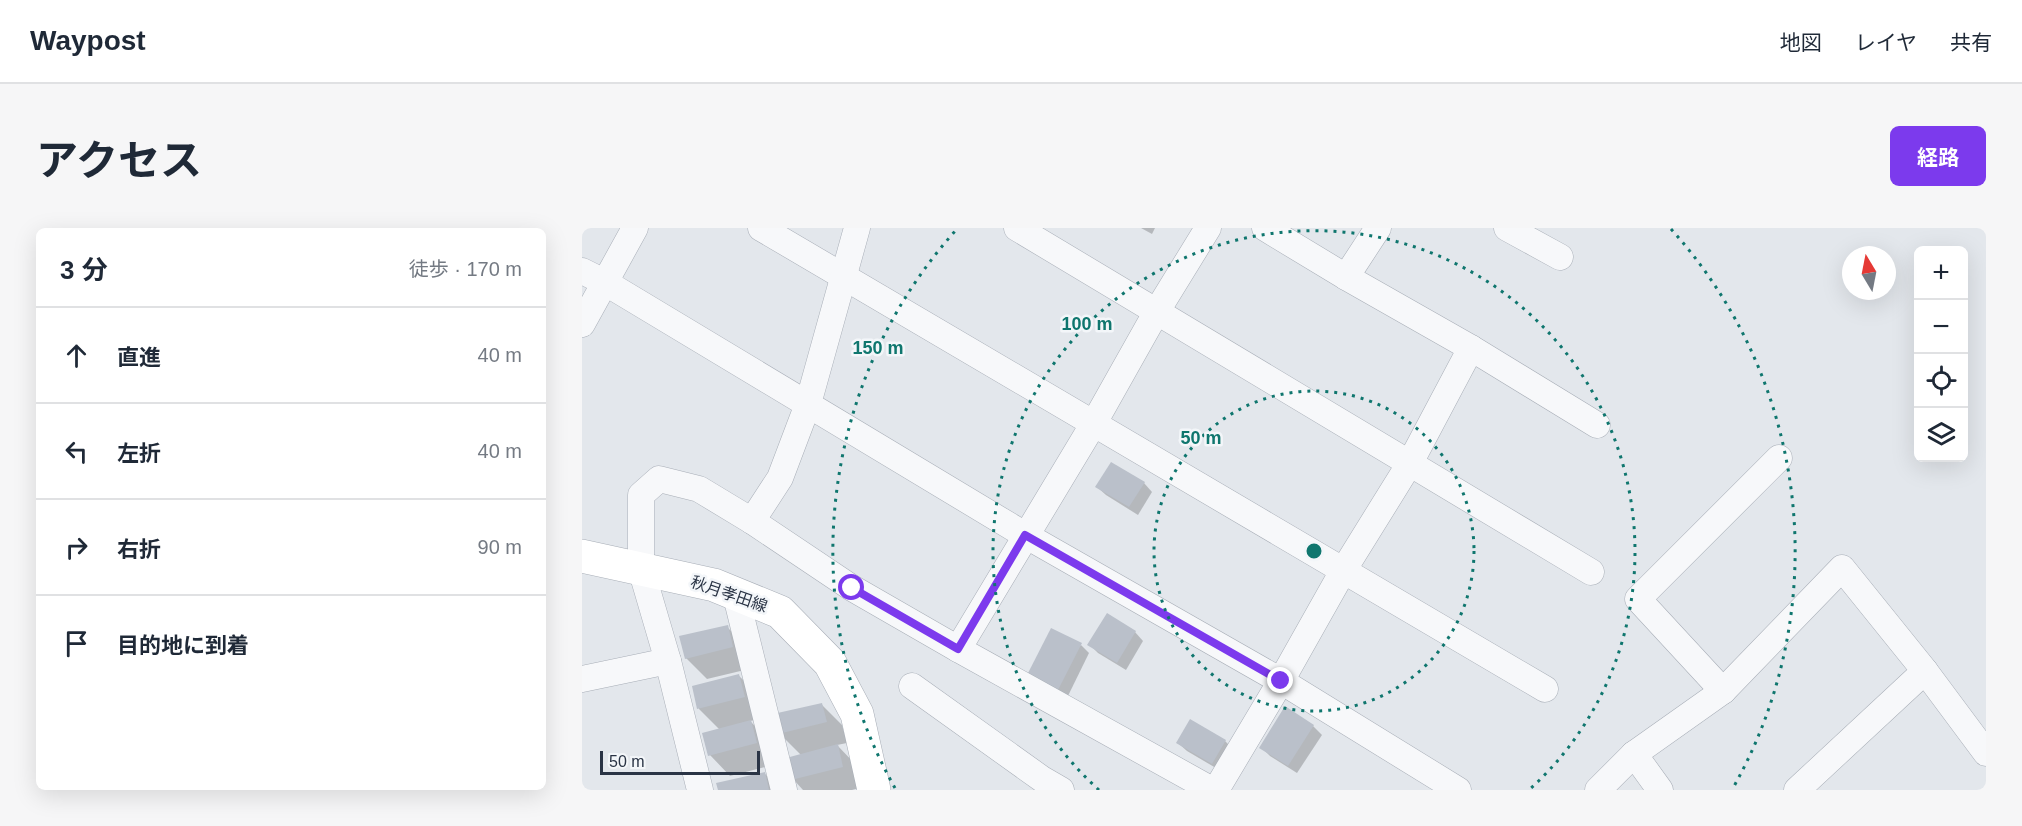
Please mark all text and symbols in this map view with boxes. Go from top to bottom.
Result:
text: Waypost [30,25,146,56]
text: 地図 [1780,31,1822,54]
text: レイヤ [1855,31,1917,54]
text: 共有 [1950,31,1992,54]
button: 経路 [1890,126,1986,186]
text: アクセス [36,137,202,184]
north arrow [1842,246,1896,300]
map controls [1914,246,1968,462]
button: + [1914,246,1968,300]
text: 3 分 [60,255,108,285]
text: 徒歩 · 170 m [409,258,522,280]
button: − [1914,300,1968,354]
text: 100 m [1061,314,1113,334]
text: 150 m [852,338,904,358]
icon: ahead [60,339,93,372]
text: 40 m [478,344,522,366]
text: 直進 [117,345,161,370]
button: locate [1914,354,1968,408]
button: layers [1914,408,1968,462]
text: 50 m [1180,428,1222,448]
icon: left [60,435,93,468]
text: 40 m [478,440,522,462]
text: 左折 [117,441,161,466]
icon: right [60,531,93,564]
text: 90 m [478,536,522,558]
text: 右折 [117,537,161,562]
centre of rings [1304,541,1324,561]
street label: 秋月孝田線 [688,573,770,615]
route start [838,574,864,600]
icon: arrive [60,627,93,660]
text: 目的地に到着 [117,633,249,658]
route end [1267,667,1293,693]
scale bar [600,748,760,776]
text: 50 m [609,753,645,770]

